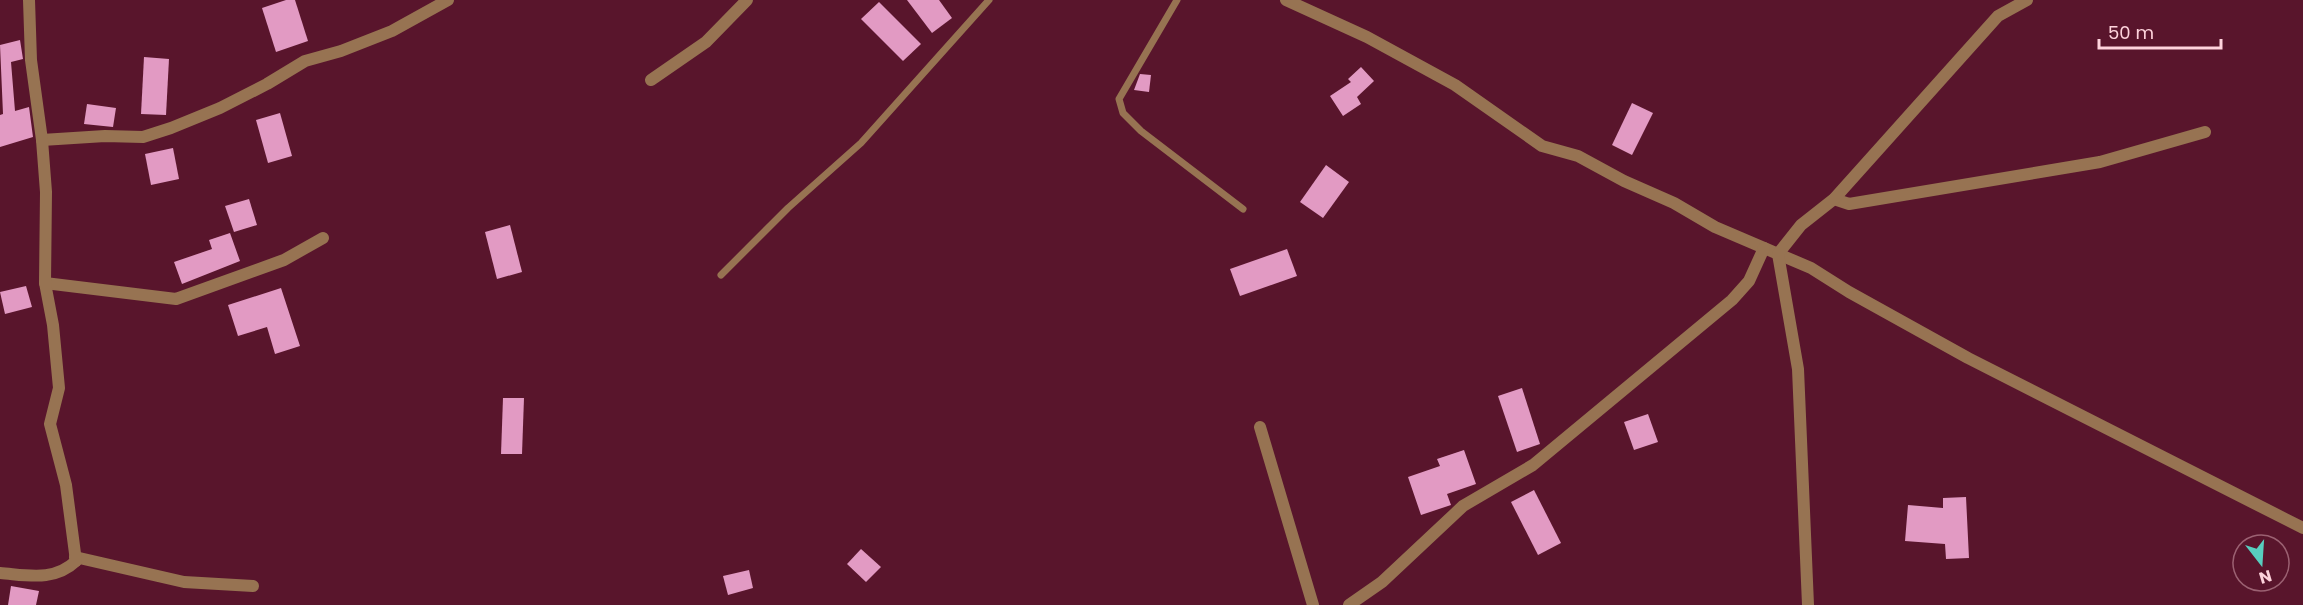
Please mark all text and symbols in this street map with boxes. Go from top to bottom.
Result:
scale bar [2099,12,2220,50]
text: 50 m [2108,20,2154,45]
north arrow [2231,533,2291,593]
text: N [2256,564,2274,590]

